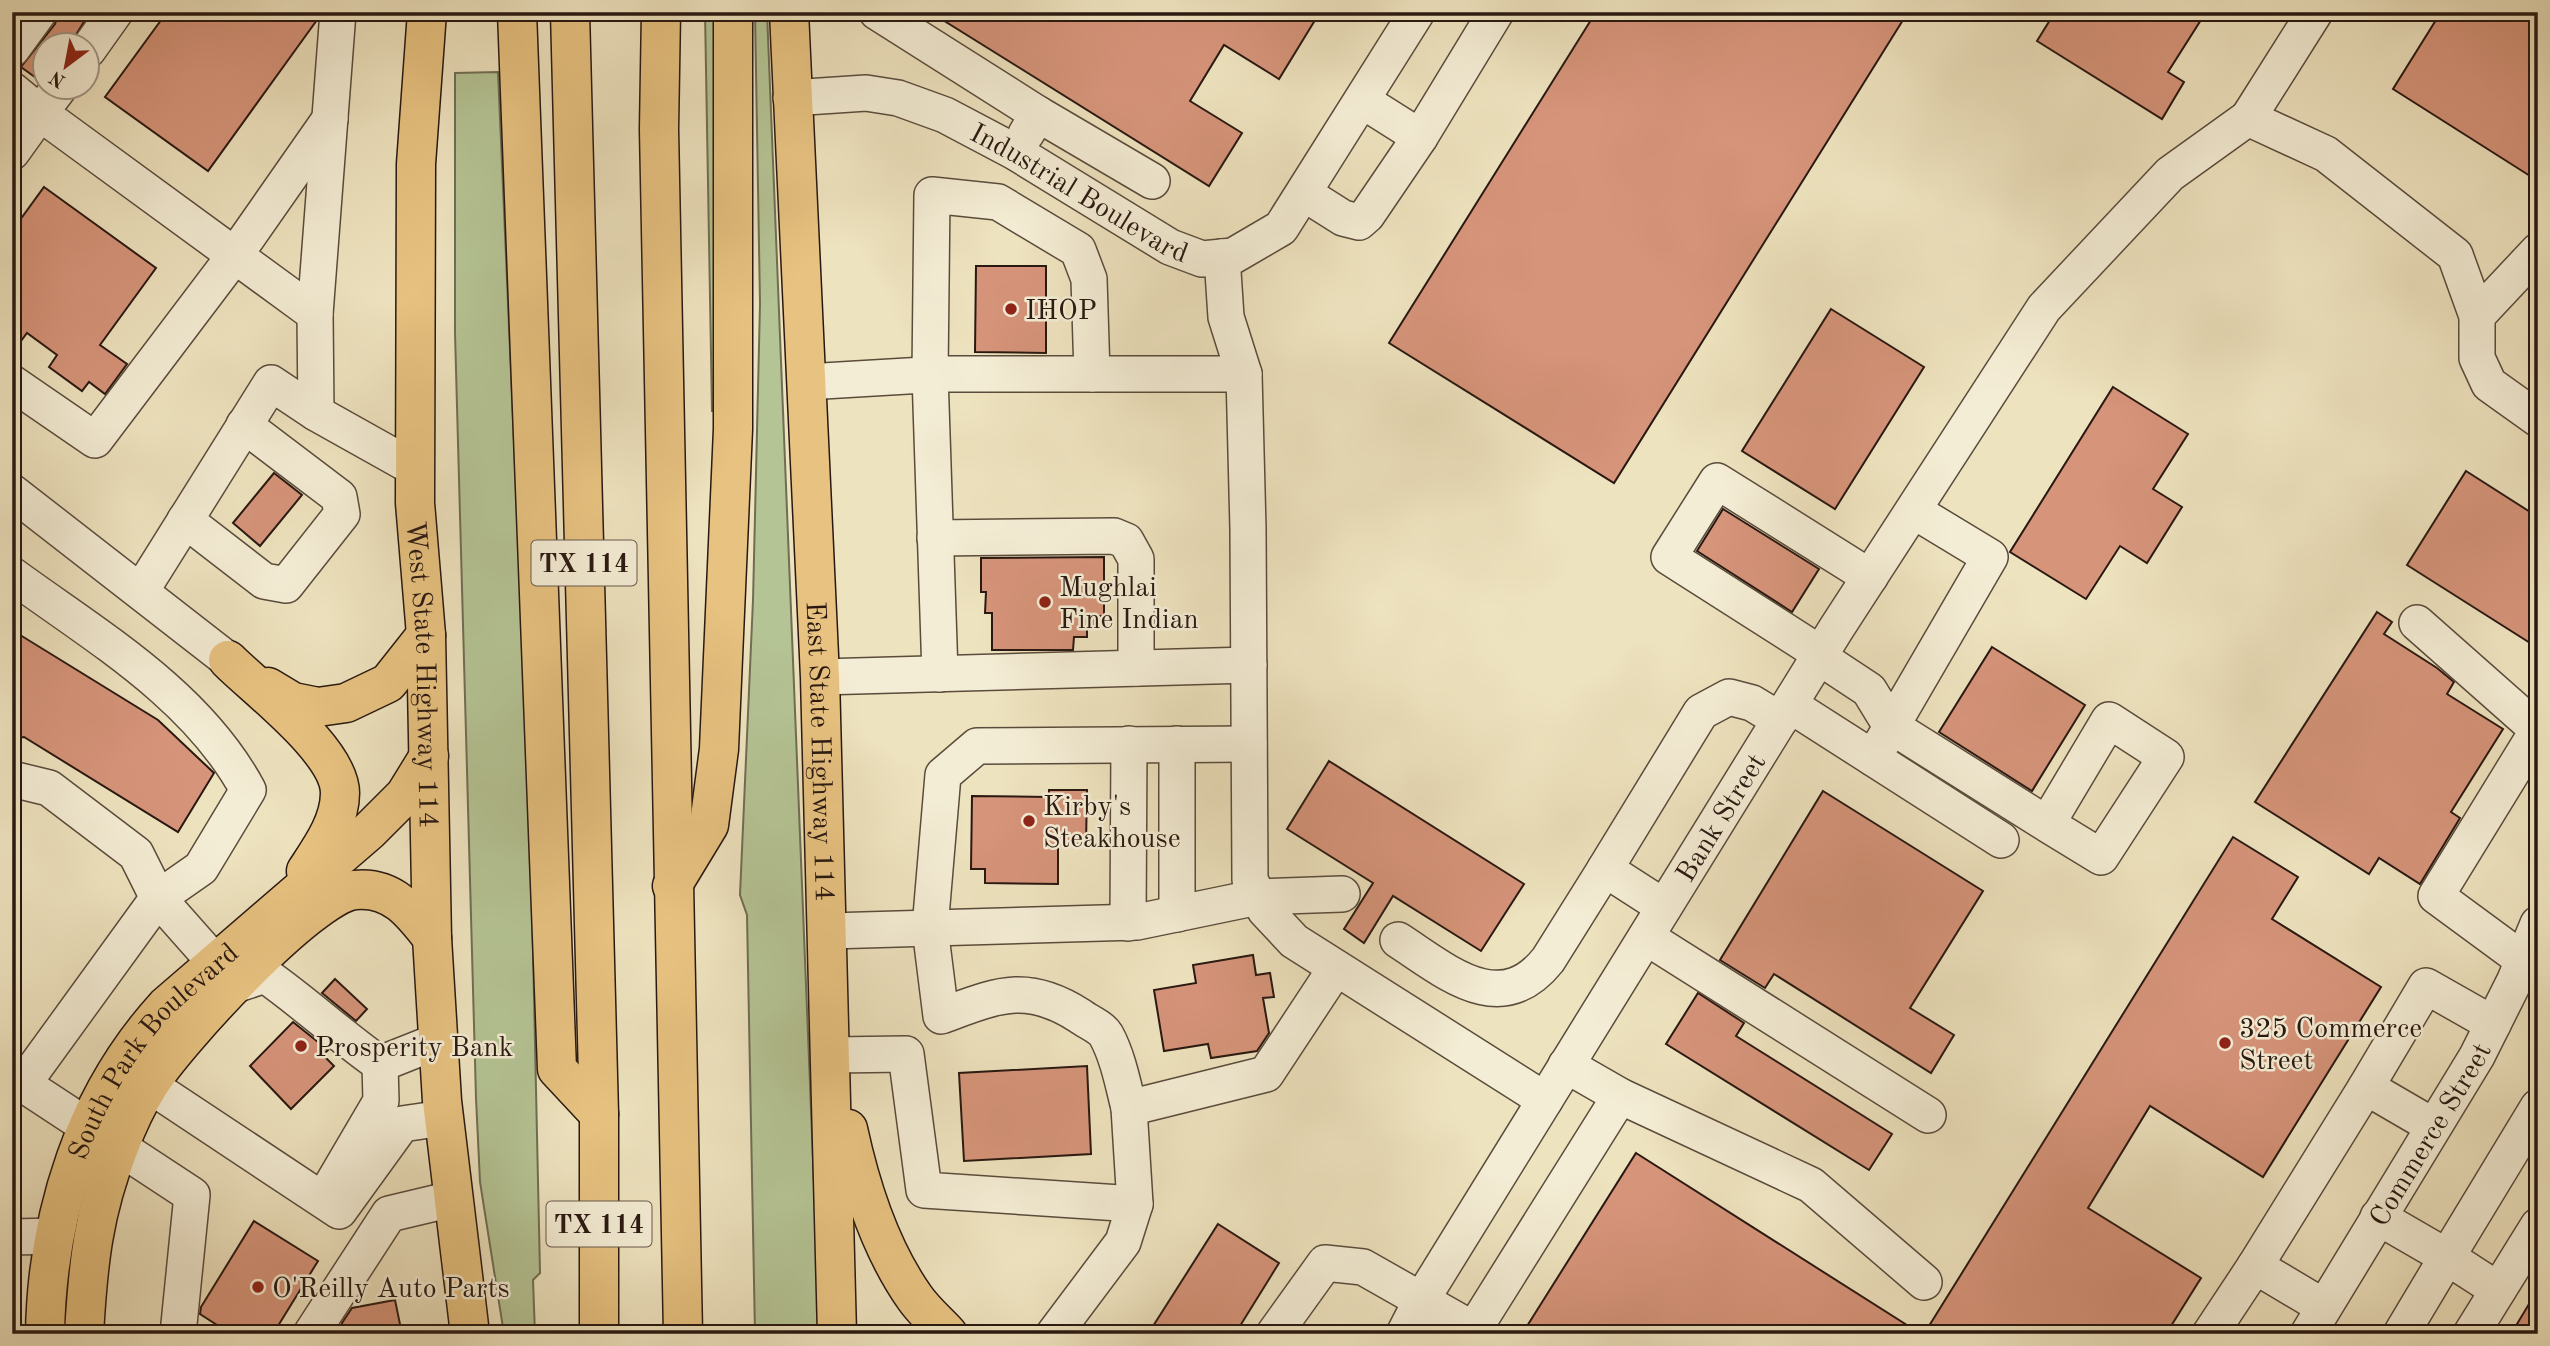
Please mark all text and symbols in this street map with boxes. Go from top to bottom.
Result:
north arrow [32,32,102,102]
text: N [47,66,70,90]
street label: Industrial Boulevard [965,120,1191,270]
place label: IHOP [1025,298,1097,326]
marker: IHOP [1003,301,1019,317]
street label: West State Highway 114 [400,520,441,828]
road number: TX 114 [532,540,636,586]
place label: Mughlai Fine Indian [1059,575,1199,635]
marker: Mughlai Fine Indian [1037,594,1053,610]
street label: East State Highway 114 [799,601,837,902]
street label: Bank Street [1672,750,1772,888]
place label: Kirby's Steakhouse [1043,794,1181,854]
marker: Kirby's Steakhouse [1021,813,1037,829]
street label: South Park Boulevard [65,939,245,1164]
place label: 325 Commerce Street [2239,1016,2422,1076]
place label: Prosperity Bank [315,1035,513,1063]
marker: 325 Commerce Street [2217,1035,2233,1051]
marker: Prosperity Bank [293,1038,309,1054]
street label: Commerce Street [2366,1039,2498,1232]
road number: TX 114 [546,1202,652,1246]
place label: O'Reilly Auto Parts [272,1276,510,1304]
marker: O'Reilly Auto Parts [250,1279,266,1295]

